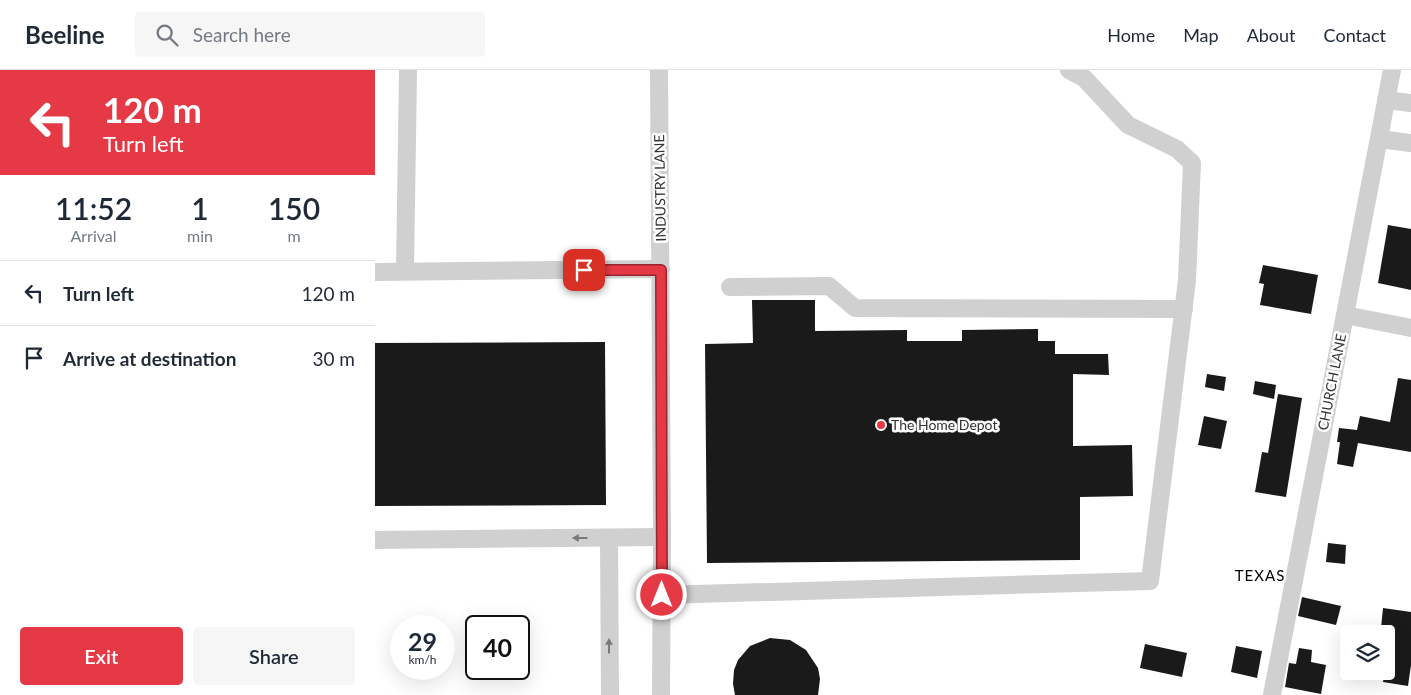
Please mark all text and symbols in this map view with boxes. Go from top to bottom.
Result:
search box [135,12,485,57]
text: Beeline [25,20,105,49]
icon: search [153,21,181,49]
text: Search here [193,23,291,46]
text: Home [1107,24,1155,46]
text: Map [1183,24,1219,46]
text: About [1247,24,1296,46]
text: Contact [1324,24,1386,46]
text: 120 m [103,88,202,130]
icon: left [20,90,85,155]
text: Turn left [103,130,184,157]
street label: INDUSTRY LANE [650,134,669,242]
text: 11:52 [55,190,132,226]
text: 1 [191,190,209,226]
text: 150 [268,190,320,226]
text: Arrival [70,226,117,245]
text: min [187,226,213,245]
text: m [287,226,301,245]
pin [563,249,605,291]
icon: arrive [570,256,598,284]
icon: left [20,279,48,307]
text: Turn left [63,282,134,305]
text: 120 m [301,282,355,305]
street label: CHURCH LANE [1314,332,1349,432]
icon: arrive [20,344,48,372]
text: Arrive at destination [63,347,236,370]
text: 30 m [312,347,355,370]
place label: The Home Depot [891,416,997,433]
marker: The Home Depot [875,419,887,431]
one-way arrow [572,534,588,542]
district label: TEXAS [1235,566,1285,584]
position arrow [635,568,687,620]
speed limit sign: 40 [465,615,530,680]
map controls [1340,625,1395,680]
button: layers [1340,625,1395,680]
text: 29 [408,626,437,656]
button: Exit [20,627,183,685]
button: Share [193,627,355,685]
one-way arrow [605,638,613,654]
text: km/h [408,652,437,667]

